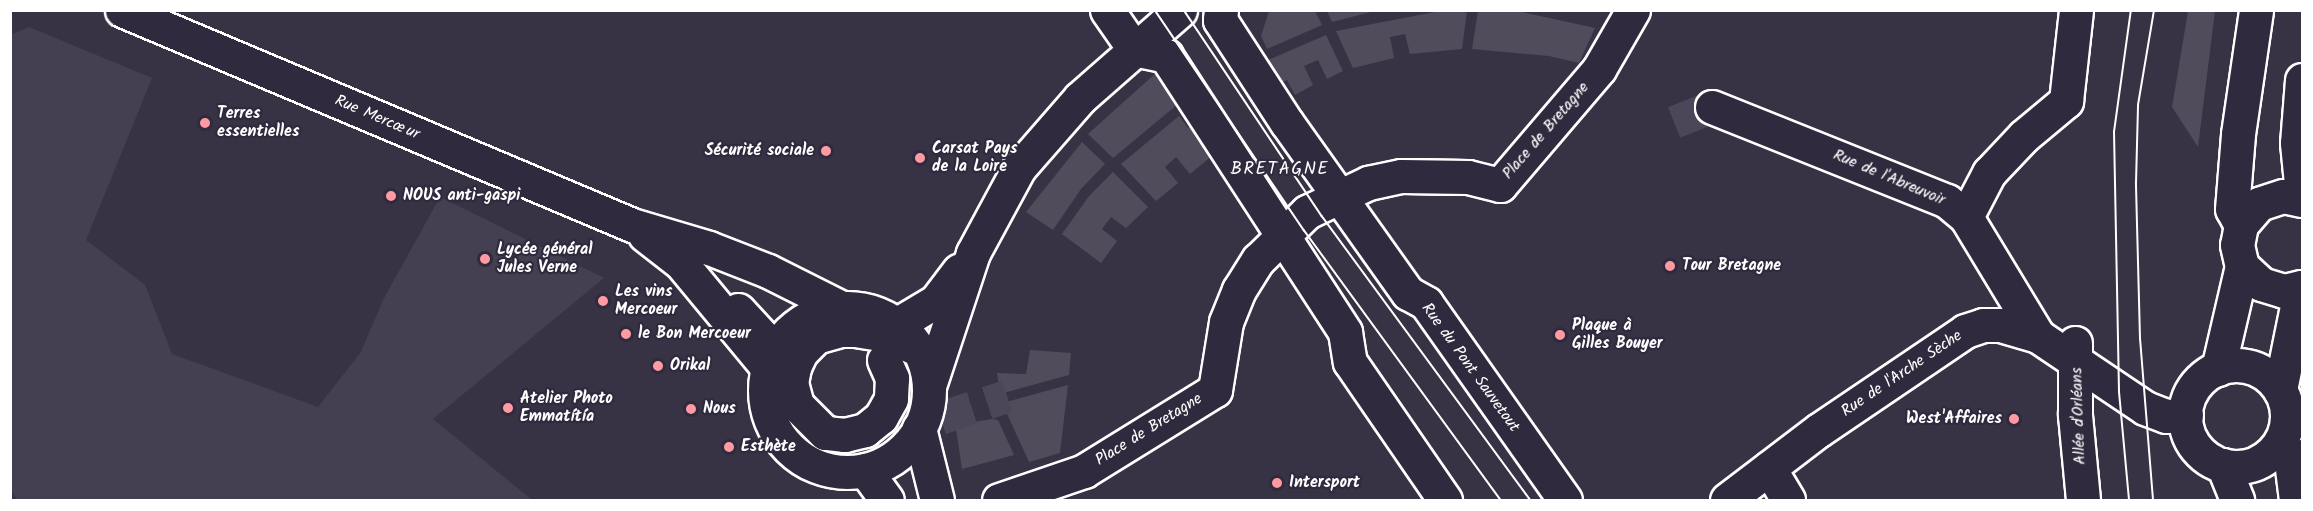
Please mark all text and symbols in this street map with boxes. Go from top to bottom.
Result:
street label: Place de Bretagne [1499,79,1593,183]
street label: Rue Mercœur [332,92,422,144]
place label: Terres essentielles [217,104,299,142]
marker: Terres essentielles [198,116,212,130]
place label: Carsat Pays de la Loire [932,139,1018,177]
place label: Sécurité sociale [705,141,814,161]
marker: Sécurité sociale [819,144,833,158]
street label: Rue de l'Abreuvoir [1830,146,1948,210]
marker: Carsat Pays de la Loire [913,151,927,165]
district label: BRETAGNE [1231,159,1329,181]
place label: NOUS anti-gaspi [403,186,521,206]
marker: NOUS anti-gaspi [384,189,398,203]
place label: Lycée général Jules Verne [497,240,592,278]
marker: Lycée général Jules Verne [478,252,492,266]
place label: Tour Bretagne [1682,256,1781,276]
marker: Tour Bretagne [1663,259,1677,273]
place label: Les vins Mercoeur [615,282,677,320]
marker: Les vins Mercoeur [596,294,610,308]
street label: Rue du Pont Sauvetout [1417,300,1523,436]
place label: Plaque à Gilles Bouyer [1572,316,1663,354]
place label: le Bon Mercoeur [638,324,751,344]
marker: le Bon Mercoeur [619,327,633,341]
street label: Rue de l'Arche Sèche [1838,327,1966,421]
marker: Plaque à Gilles Bouyer [1553,328,1567,342]
place label: Orikal [670,356,710,376]
marker: Orikal [651,359,665,373]
street label: Allée d'Orléans [2068,367,2090,465]
place label: Atelier Photo Emmatítía [520,389,613,427]
street label: Place de Bretagne [1092,389,1206,471]
place label: Nous [703,399,736,419]
marker: Atelier Photo Emmatítía [501,401,515,415]
marker: Nous [684,402,698,416]
place label: West'Affaires [1906,409,2002,429]
marker: West'Affaires [2007,412,2021,426]
place label: Esthète [741,437,796,457]
marker: Esthète [722,440,736,454]
place label: Intersport [1289,473,1360,493]
marker: Intersport [1270,476,1284,490]

